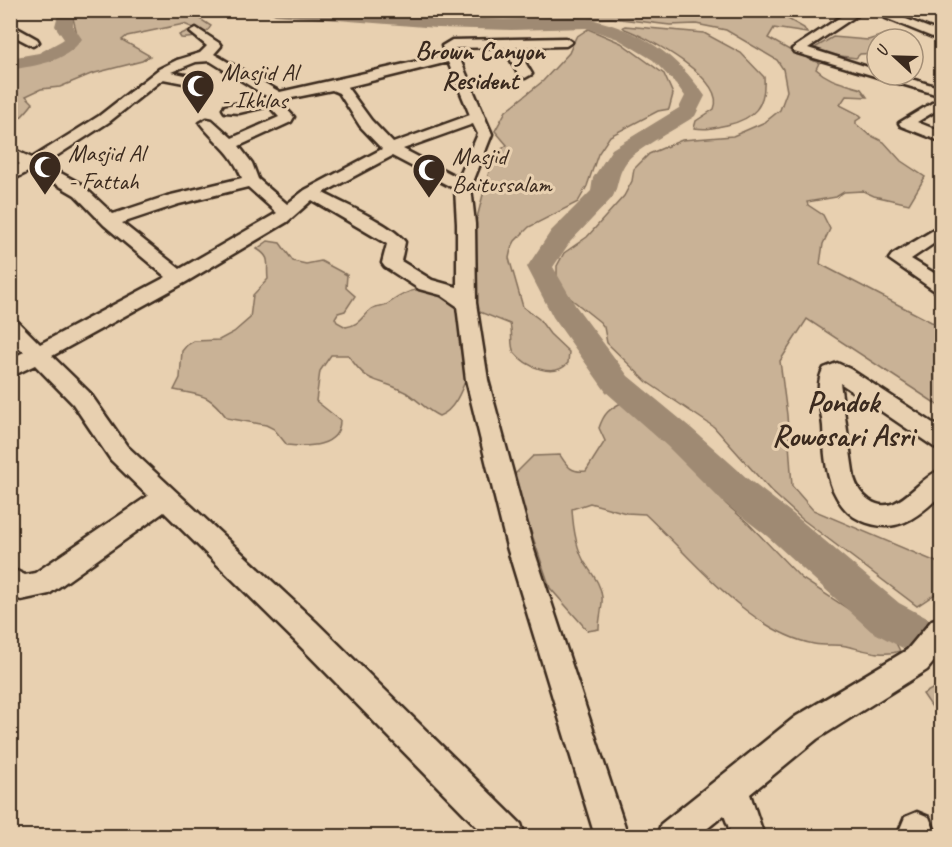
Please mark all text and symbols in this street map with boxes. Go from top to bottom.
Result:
north arrow [865,27,925,87]
district label: Brown Canyon Resident [415,34,547,97]
text: U [871,41,894,59]
place label: Masjid Al - Ikhlas [221,57,302,115]
mosque icon: Masjid Al - Ikhlas [180,68,216,115]
place label: Masjid Al - Fattah [68,138,149,196]
place label: Masjid Baitussalam [452,141,553,199]
mosque icon: Masjid Al - Fattah [27,149,63,196]
mosque icon: Masjid Baitussalam [411,152,447,199]
district label: Pondok Rowosari Asri [772,383,918,455]

